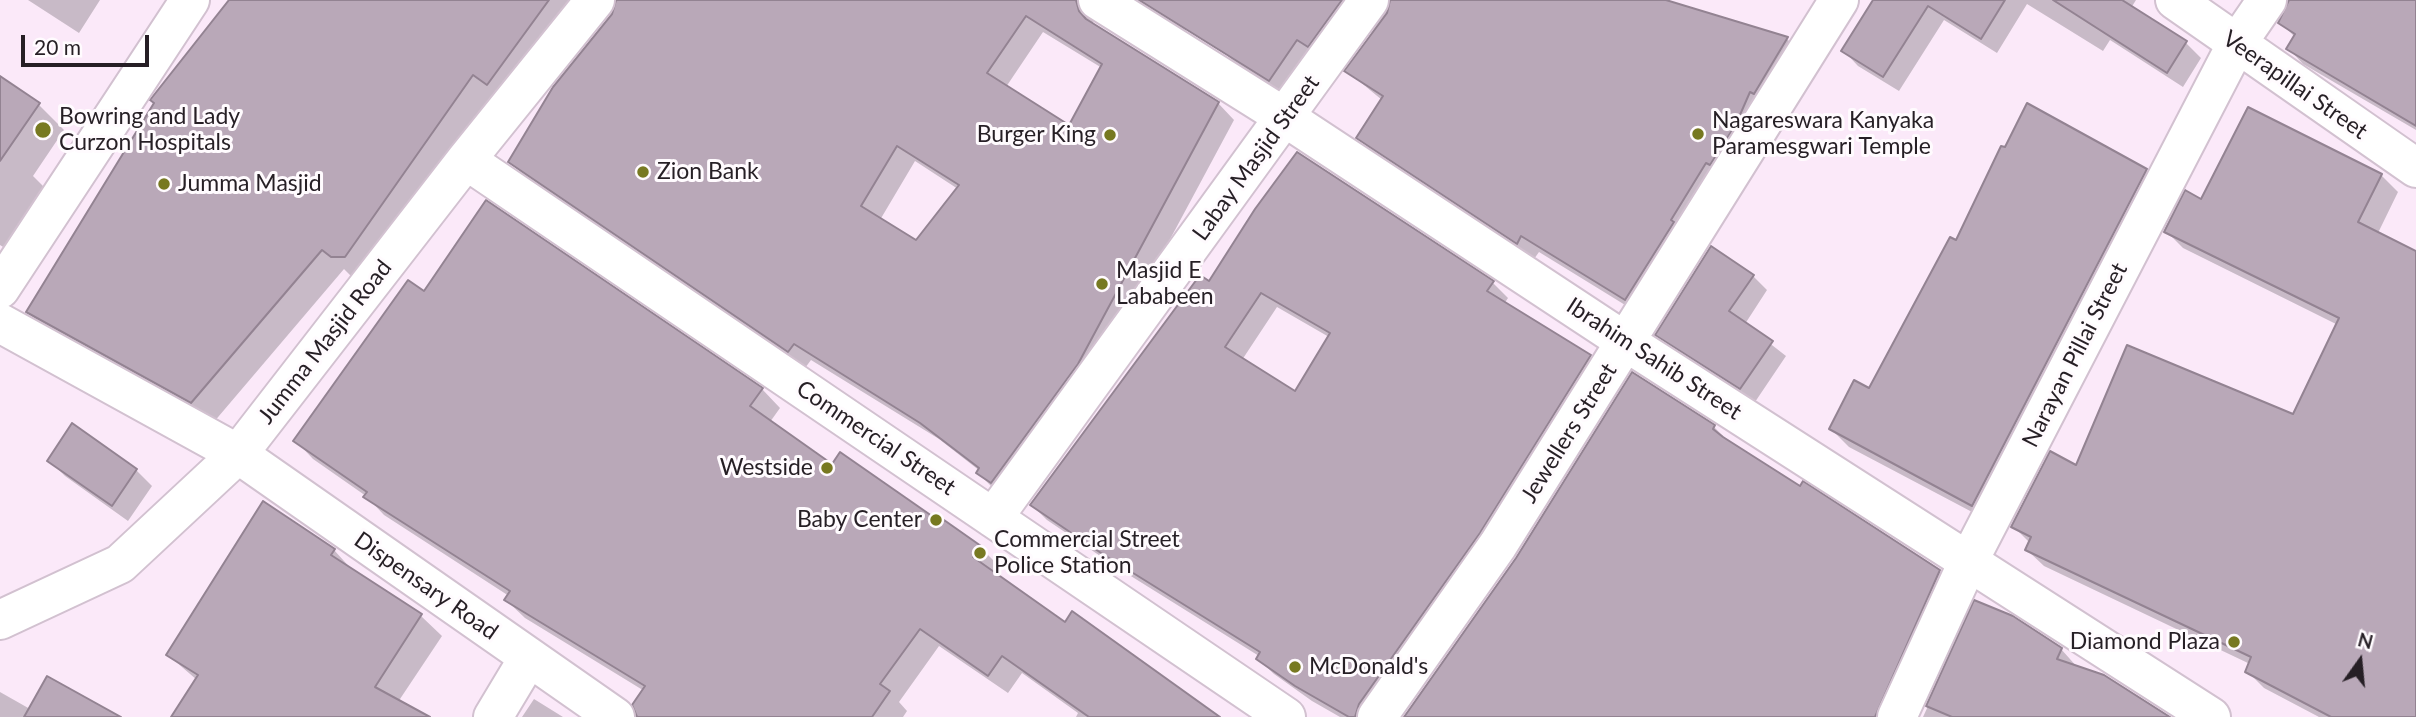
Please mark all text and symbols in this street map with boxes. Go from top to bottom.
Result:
scale bar [24,21,152,65]
street label: Veerapillai Street [2217,25,2373,145]
text: 20 m [34,34,81,59]
street label: Labay Masjid Street [1187,70,1325,246]
place label: Bowring and Lady Curzon Hospitals [59,103,240,157]
place label: Nagareswara Kanyaka Paramesgwari Temple [1712,107,1934,161]
marker: Bowring and Lady Curzon Hospitals [33,120,53,140]
place label: Burger King [977,121,1096,149]
marker: Nagareswara Kanyaka Paramesgwari Temple [1690,126,1706,142]
marker: Burger King [1102,127,1118,143]
place label: Zion Bank [657,158,759,186]
marker: Zion Bank [635,164,651,180]
place label: Jumma Masjid [178,170,322,198]
marker: Jumma Masjid [156,176,172,192]
street label: Jumma Masjid Road [252,254,398,430]
place label: Masjid E Lababeen [1116,257,1214,311]
street label: Narayan Pillai Street [2017,258,2133,452]
marker: Masjid E Lababeen [1094,276,1110,292]
street label: Ibrahim Sahib Street [1561,292,1747,426]
street label: Jewellers Street [1515,358,1623,508]
street label: Commercial Street [791,375,961,501]
place label: Westside [720,454,813,482]
marker: Westside [819,460,835,476]
place label: Baby Center [797,506,922,534]
marker: Baby Center [928,512,944,528]
street label: Dispensary Road [349,526,503,646]
place label: Commercial Street Police Station [994,526,1180,580]
marker: Commercial Street Police Station [972,545,988,561]
north arrow [2325,626,2395,696]
text: N [2356,627,2376,653]
place label: Diamond Plaza [2070,628,2220,656]
marker: Diamond Plaza [2226,634,2242,650]
place label: McDonald's [1309,653,1428,681]
marker: McDonald's [1287,659,1303,675]

